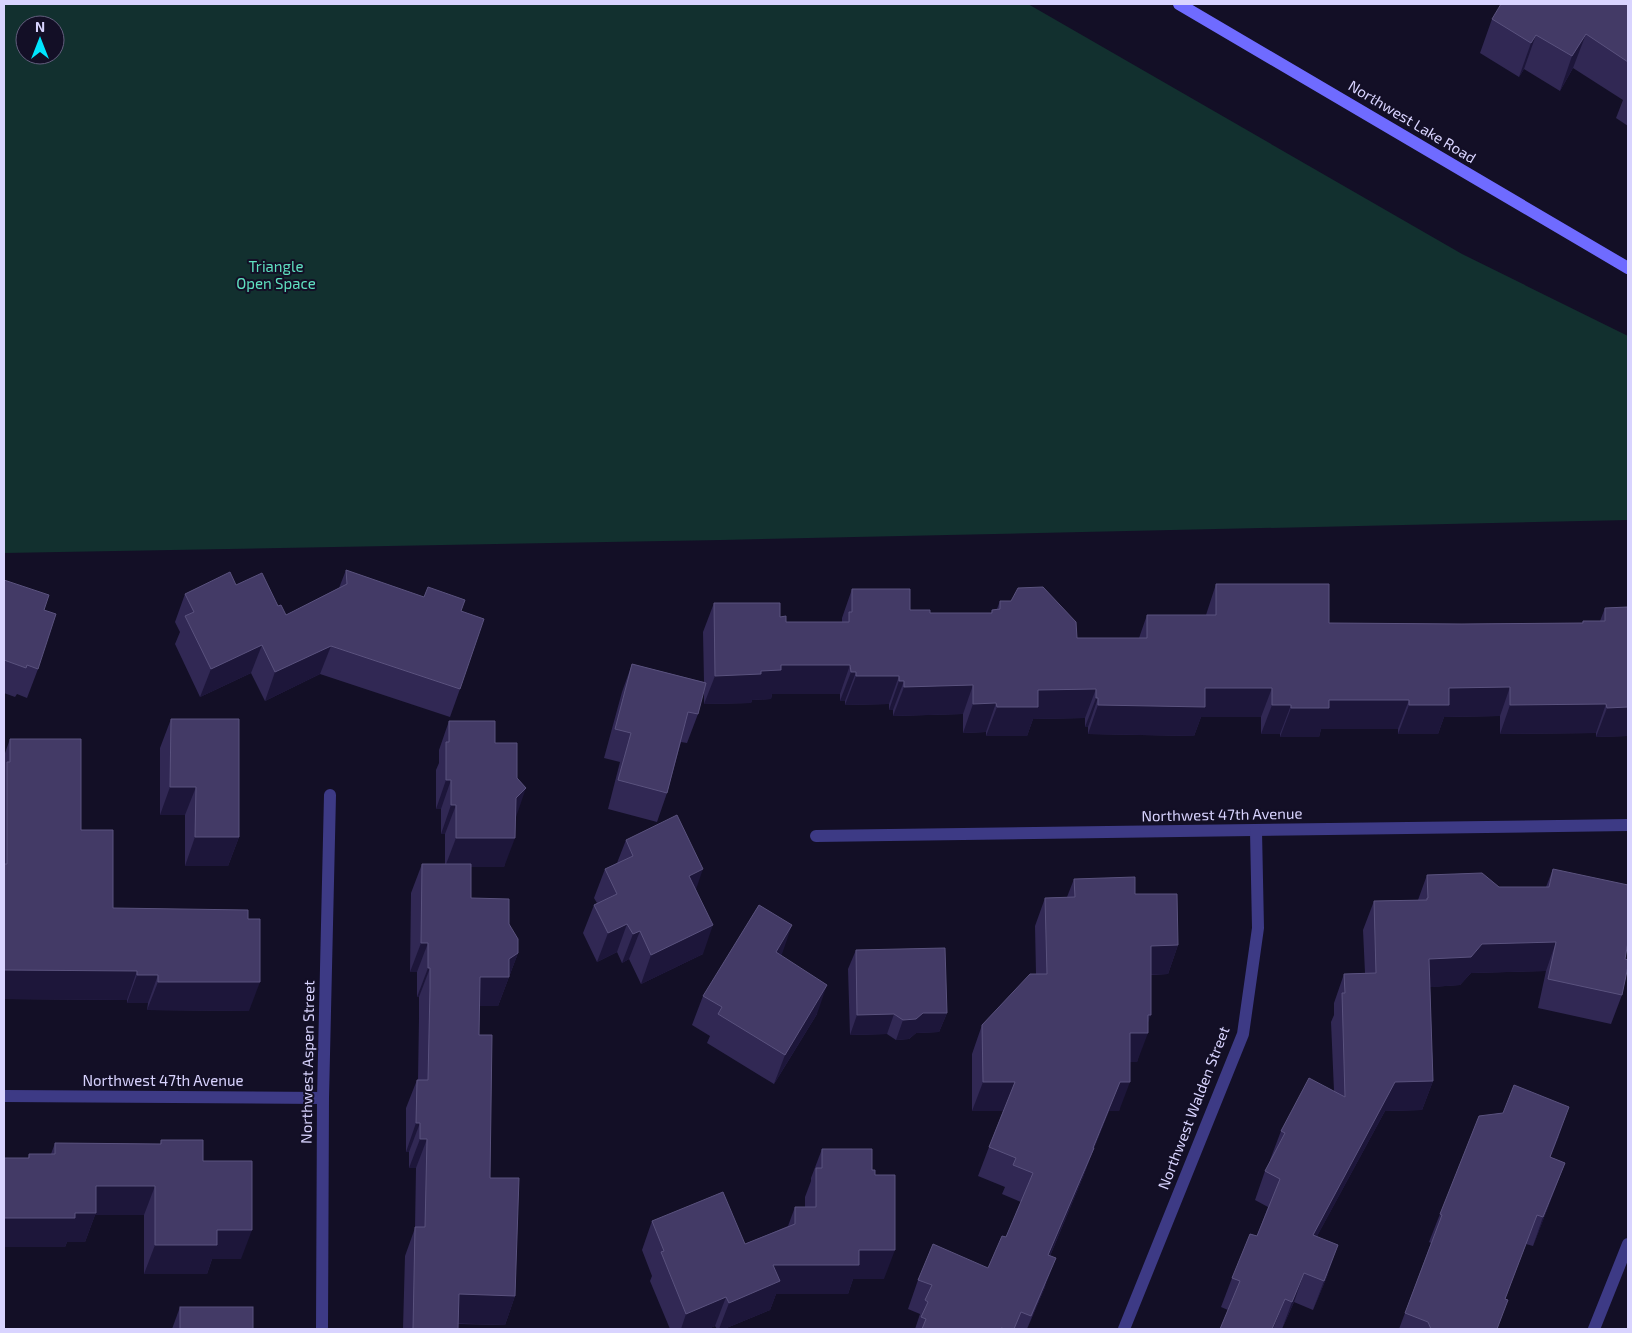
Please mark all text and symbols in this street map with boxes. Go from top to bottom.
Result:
north arrow [15,15,65,65]
text: N [35,18,45,35]
street label: Northwest Lake Road [1345,76,1480,166]
park label: Triangle Open Space [236,257,316,292]
street label: Northwest 47th Avenue [1141,804,1303,824]
street label: Northwest Aspen Street [297,980,317,1144]
street label: Northwest Walden Street [1154,1023,1233,1192]
street label: Northwest 47th Avenue [82,1071,244,1089]

